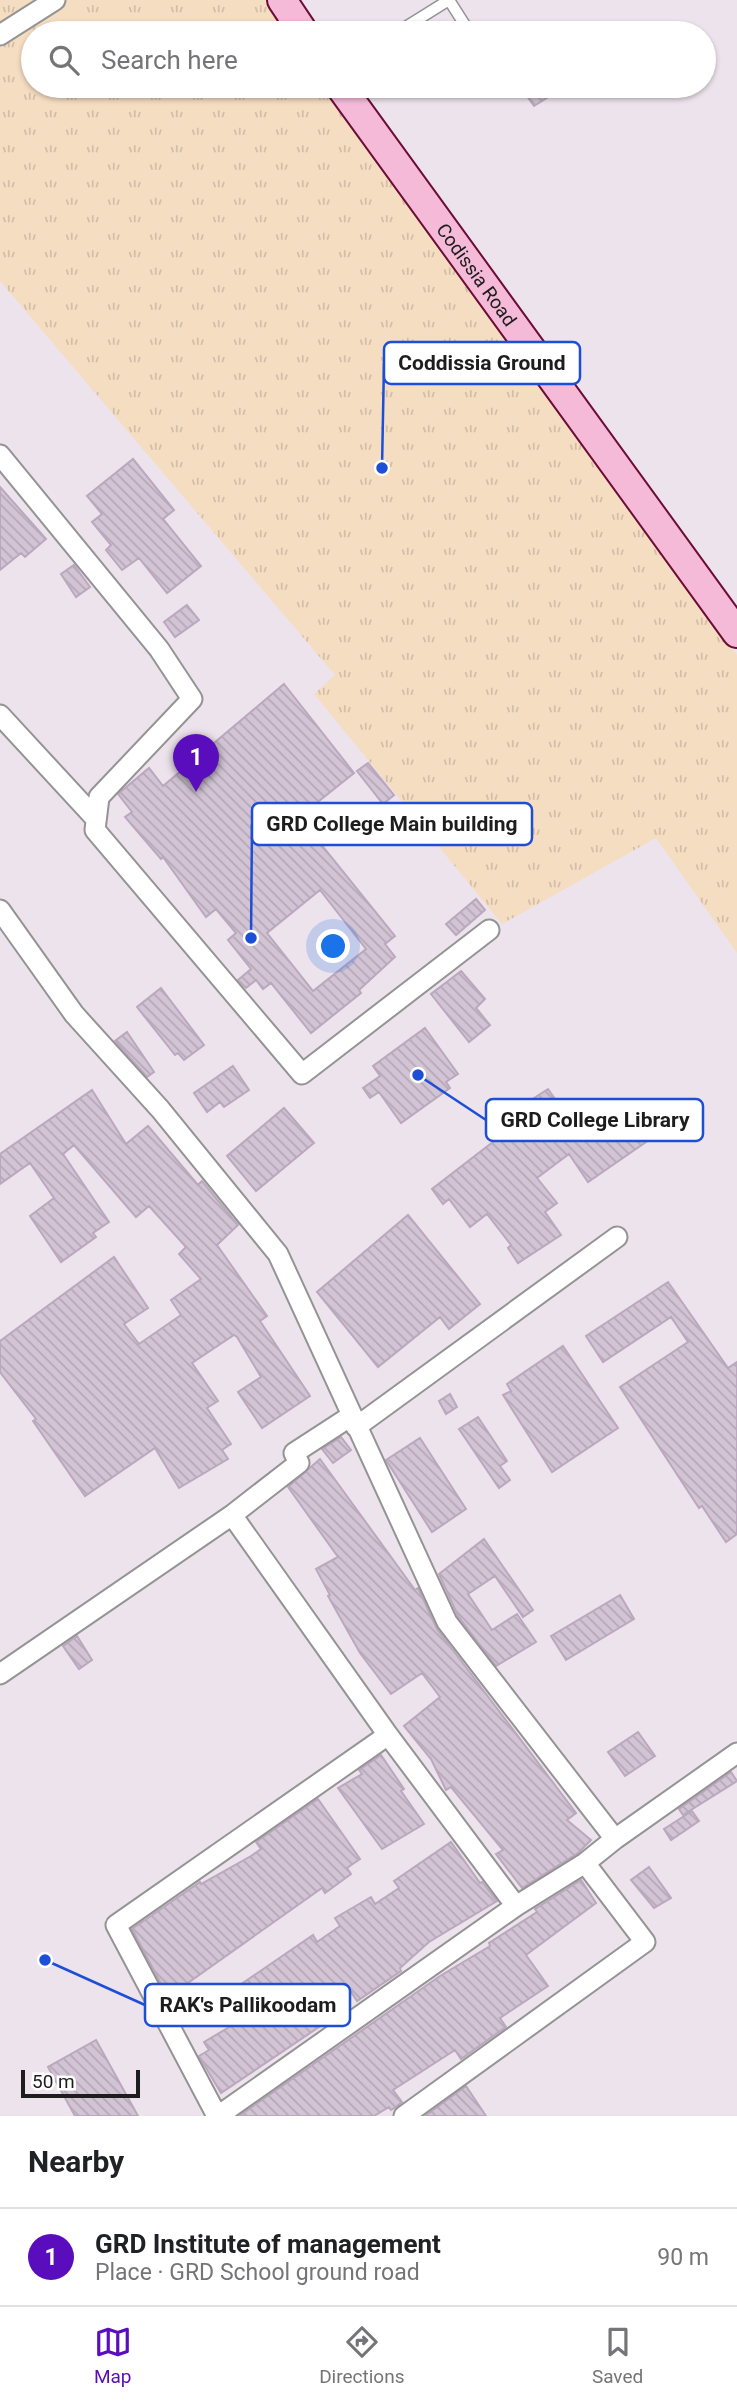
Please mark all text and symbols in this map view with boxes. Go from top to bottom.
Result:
search box [21,21,716,98]
icon: search [45,41,83,79]
text: Search here [101,45,238,75]
street label: Codissia Road [431,219,521,331]
callout: Coddissia Ground [384,342,580,384]
text: Coddissia Ground [398,351,566,375]
pin: 1 [173,734,219,792]
callout: GRD College Main building [252,803,532,845]
text: GRD College Main building [266,812,518,836]
your location [316,929,350,963]
callout: GRD College Library [486,1099,703,1141]
text: GRD College Library [500,1108,690,1132]
callout: RAK's Pallikoodam [145,1984,350,2026]
text: RAK's Pallikoodam [160,1993,336,2017]
scale bar [21,2067,140,2099]
text: 50 m [32,2070,75,2093]
text: Nearby [28,2144,124,2179]
text: GRD Institute of management [95,2229,441,2259]
text: 1 [44,2244,58,2271]
text: 90 m [657,2244,709,2271]
text: Place · GRD School ground road [95,2259,420,2286]
tab: Map [94,2323,132,2388]
tab: Directions [319,2323,404,2388]
tab: Saved [592,2323,643,2388]

